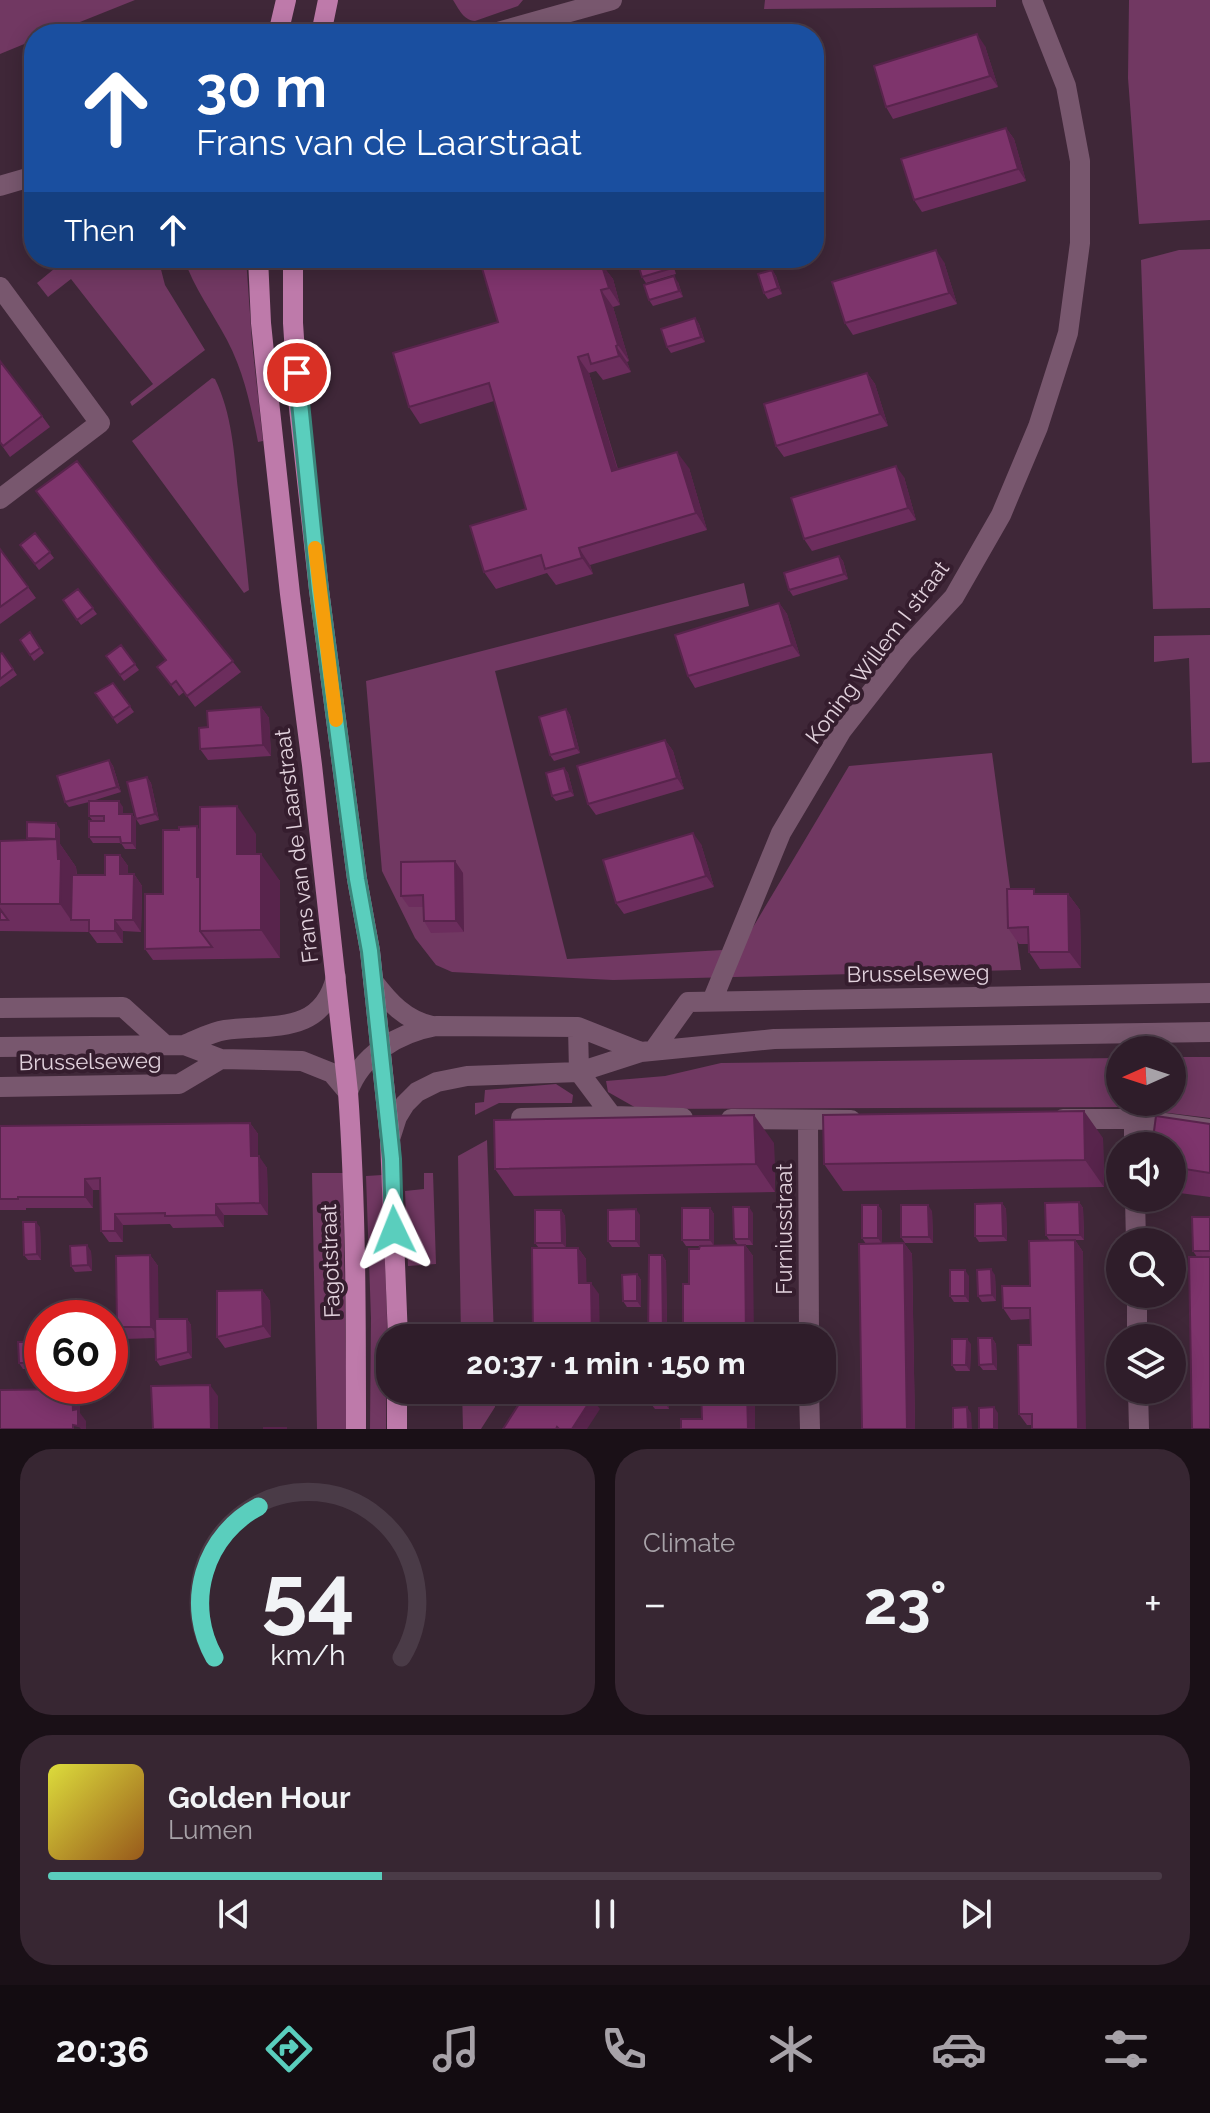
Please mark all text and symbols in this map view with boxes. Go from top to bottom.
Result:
text: 30 m [196,54,327,120]
icon: ahead [64,56,168,160]
text: Frans van de Laarstraat [196,121,582,163]
icon: ahead [151,208,195,252]
text: Then [64,213,135,248]
pin [263,339,331,407]
icon: arrive [275,351,319,395]
street label: Koning Willem I straat [800,555,955,748]
street label: Frans van de Laarstraat [269,727,323,965]
street label: Brusselseweg [846,959,990,987]
north arrow [1106,1036,1186,1116]
map controls [1106,1036,1186,1404]
street label: Brusselseweg [18,1047,162,1075]
button: sound [1106,1132,1186,1212]
street label: Furniusstraat [771,1163,797,1295]
position arrow [352,1188,436,1272]
street label: Fagotstraat [315,1203,345,1319]
button: search [1106,1228,1186,1308]
speed limit sign: 60 [24,1300,128,1404]
button: layers [1106,1324,1186,1404]
text: 20:37 · 1 min · 150 m [466,1346,746,1381]
text: Climate [643,1528,735,1558]
text: 54 [261,1546,354,1643]
text: 23° [863,1568,947,1638]
text: − [643,1578,667,1629]
text: + [1144,1578,1162,1629]
text: km/h [270,1638,345,1672]
text: Golden Hour [168,1780,351,1815]
text: Lumen [168,1815,253,1845]
icon: previous [212,1892,256,1936]
icon: pause [583,1892,627,1936]
icon: next [954,1892,998,1936]
icon: directions [261,2021,317,2077]
icon: music [428,2021,484,2077]
icon: phone [596,2021,652,2077]
icon: climate [763,2021,819,2077]
icon: car [931,2021,987,2077]
icon: filters [1098,2021,1154,2077]
text: 20:36 [56,2028,149,2070]

